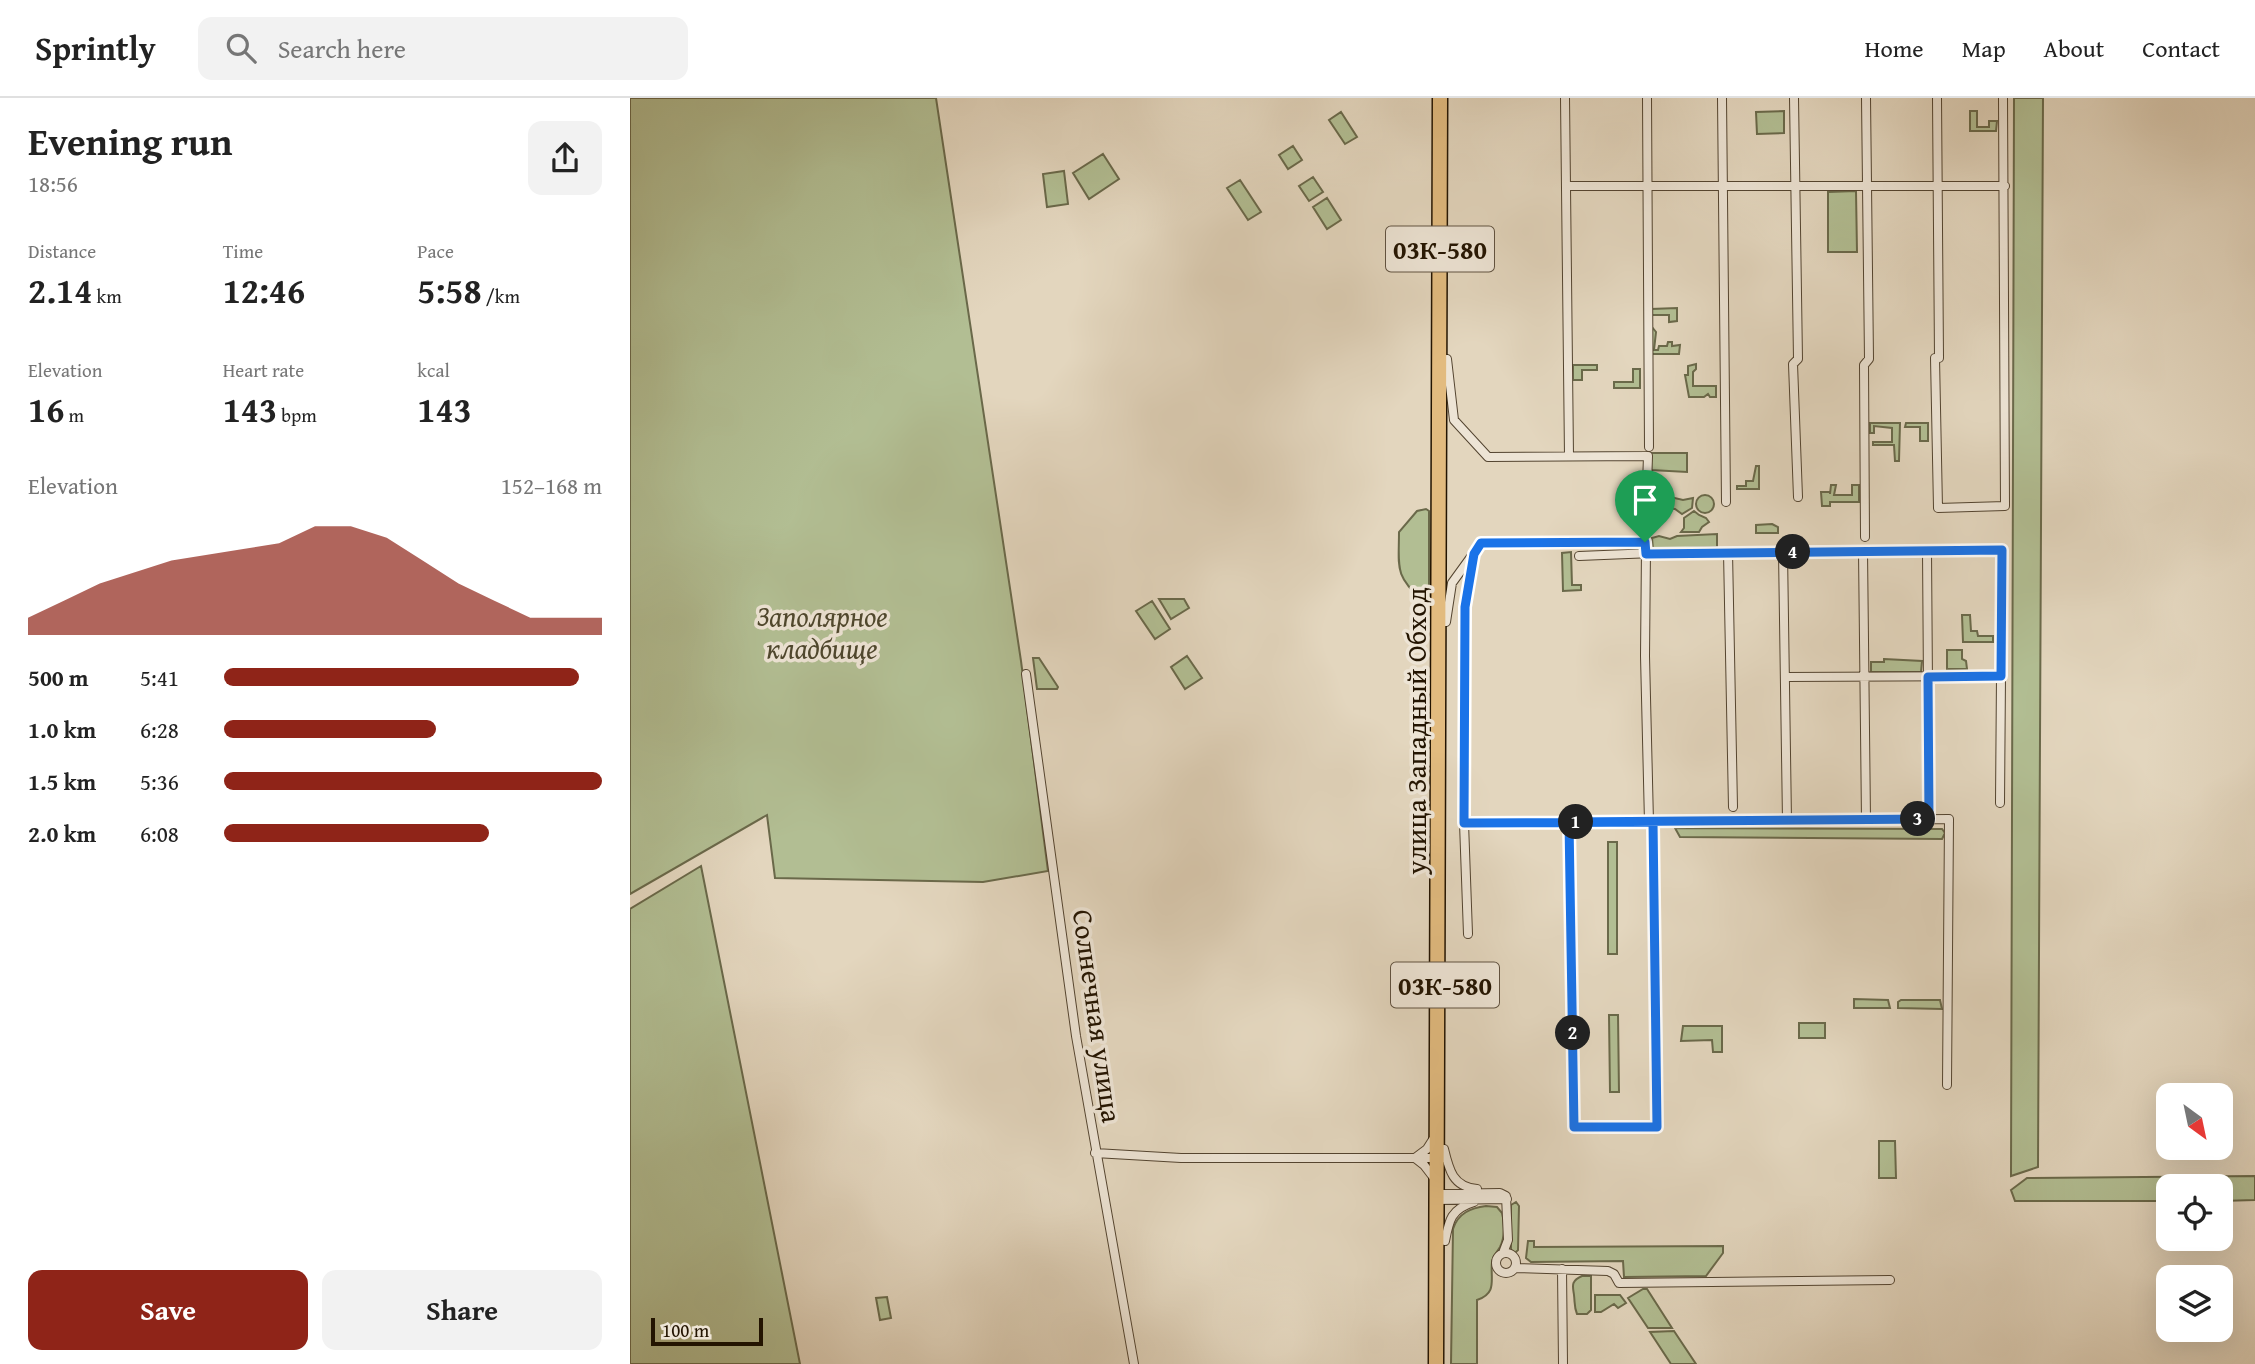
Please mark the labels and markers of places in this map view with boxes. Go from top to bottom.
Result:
pin [1615,470,1675,542]
pin: 4 [1776,534,1810,570]
pin: 3 [1900,802,1936,836]
pin: 1 [1558,804,1594,840]
pin: 2 [1556,1016,1590,1051]

